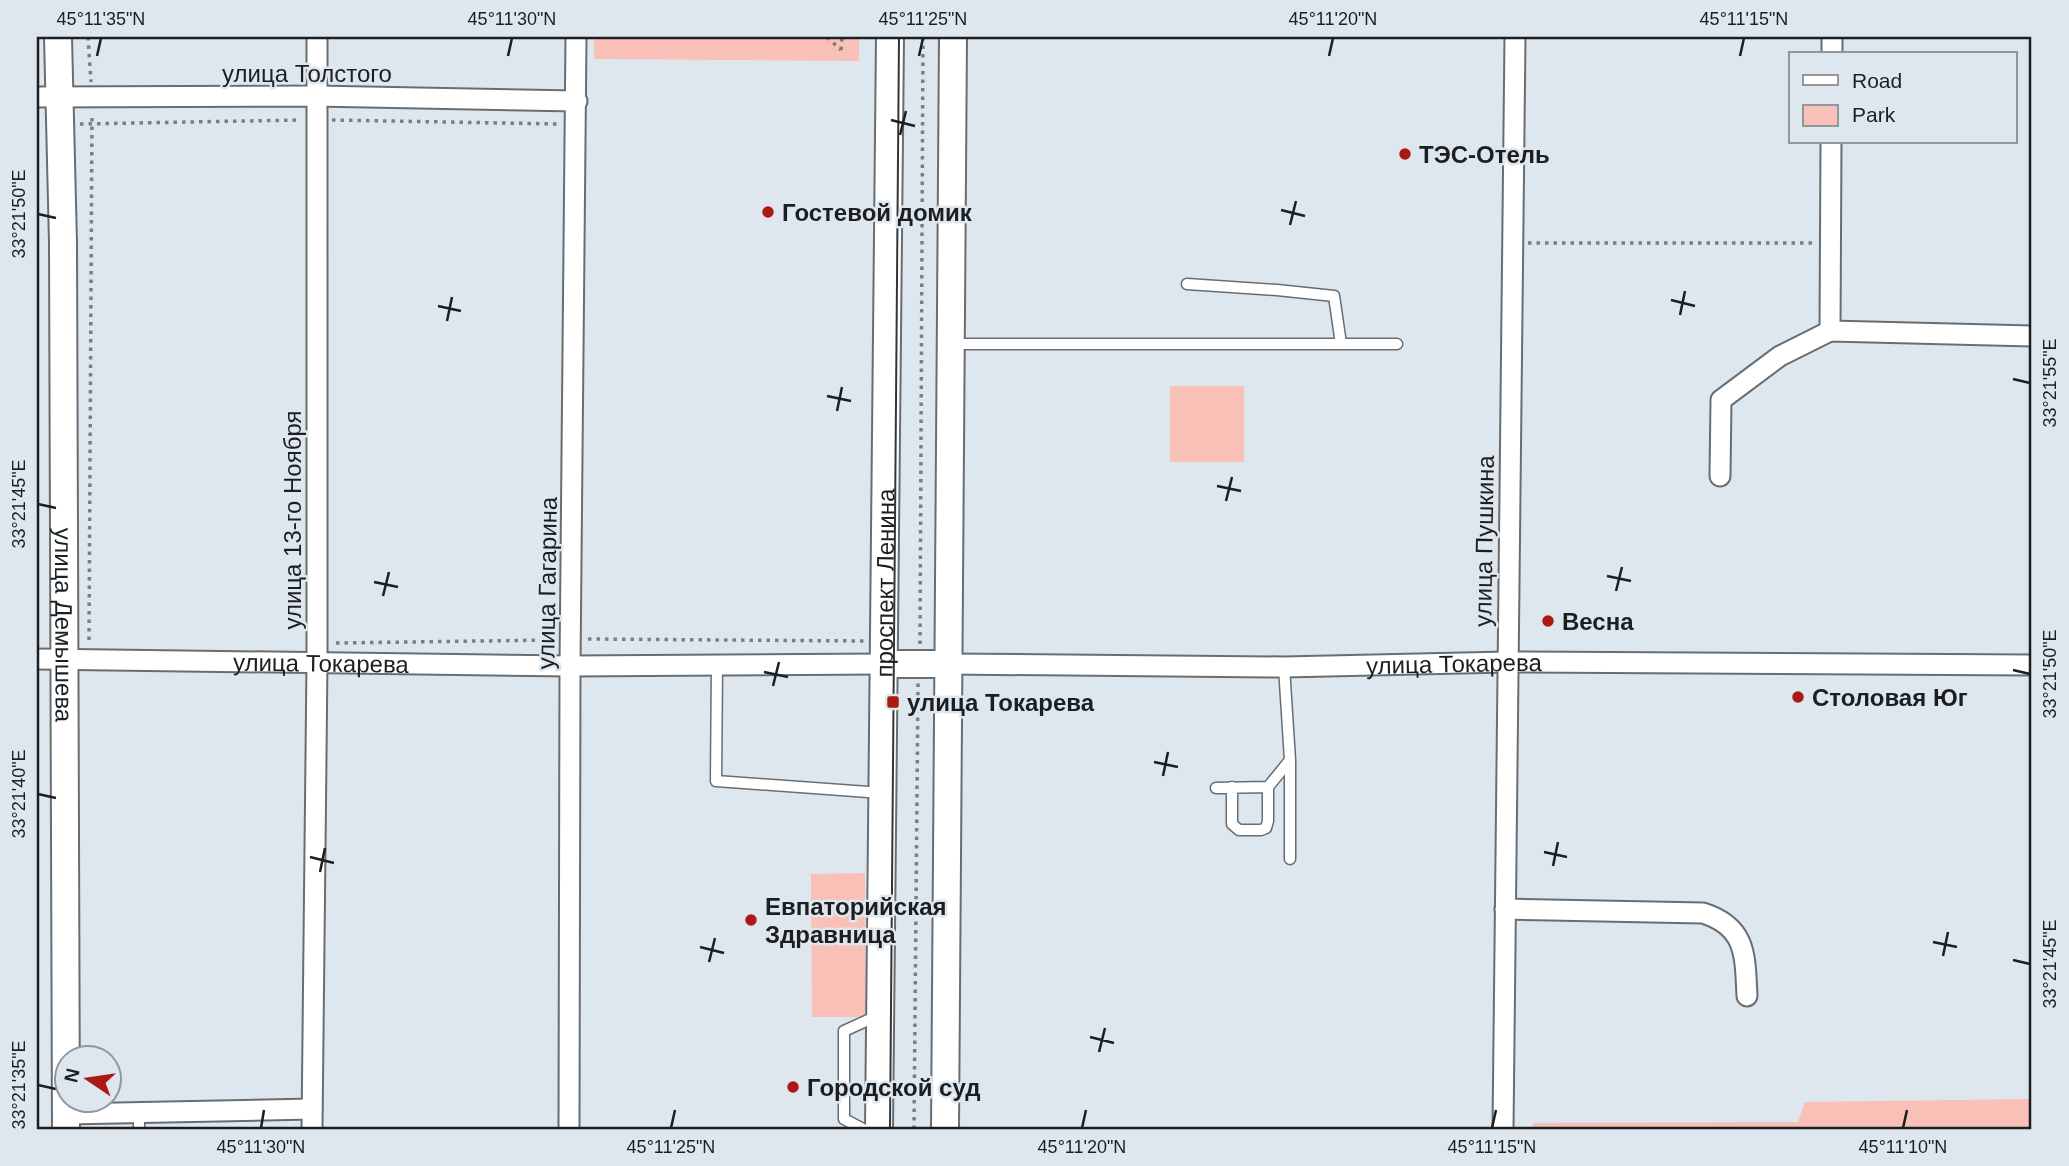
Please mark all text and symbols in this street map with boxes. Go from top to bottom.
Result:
text: 45°11'35"N [57,9,145,29]
text: 45°11'30"N [468,9,556,29]
text: 45°11'25"N [879,9,967,29]
text: 45°11'20"N [1289,9,1377,29]
text: 45°11'15"N [1700,9,1788,29]
legend [1789,52,2016,144]
street label: улица Толстого [222,60,392,87]
text: Road [1852,69,1902,92]
text: Park [1852,103,1896,126]
place label: ТЭС-Отель [1419,141,1550,168]
marker: ТЭС-Отель [1397,146,1413,162]
text: 33°21'50"E [9,169,29,259]
place label: Гостевой домик [782,199,973,226]
marker: Гостевой домик [760,204,776,220]
text: 33°21'55"E [2040,338,2060,428]
street label: улица 13-го Ноября [279,410,306,630]
street label: улица Пушкина [1469,454,1499,627]
text: 33°21'45"E [9,459,29,549]
street label: проспект Ленина [870,488,899,678]
street label: улица Гагарина [532,496,562,670]
street label: улица Демышева [50,528,78,723]
place label: Весна [1562,608,1634,635]
marker: Весна [1540,613,1556,629]
text: 33°21'50"E [2040,629,2060,719]
street label: улица Токарева [233,648,410,677]
street label: улица Токарева [1366,648,1543,679]
place label: Столовая Юг [1812,684,1968,711]
place label: улица Токарева [907,689,1095,716]
marker: Столовая Юг [1790,689,1806,705]
marker: улица Токарева [885,694,901,710]
text: 33°21'40"E [9,749,29,839]
place label: Евпаторийская Здравница [765,893,947,948]
marker: Евпаторийская Здравница [743,912,759,928]
text: 33°21'45"E [2040,919,2060,1009]
text: 33°21'35"E [9,1040,29,1130]
north arrow [52,1044,122,1114]
text: N [60,1066,84,1084]
place label: Городской суд [807,1074,980,1101]
marker: Городской суд [785,1079,801,1095]
text: 45°11'30"N [217,1137,305,1157]
text: 45°11'25"N [627,1137,715,1157]
text: 45°11'20"N [1038,1137,1126,1157]
text: 45°11'15"N [1448,1137,1536,1157]
text: 45°11'10"N [1859,1137,1947,1157]

